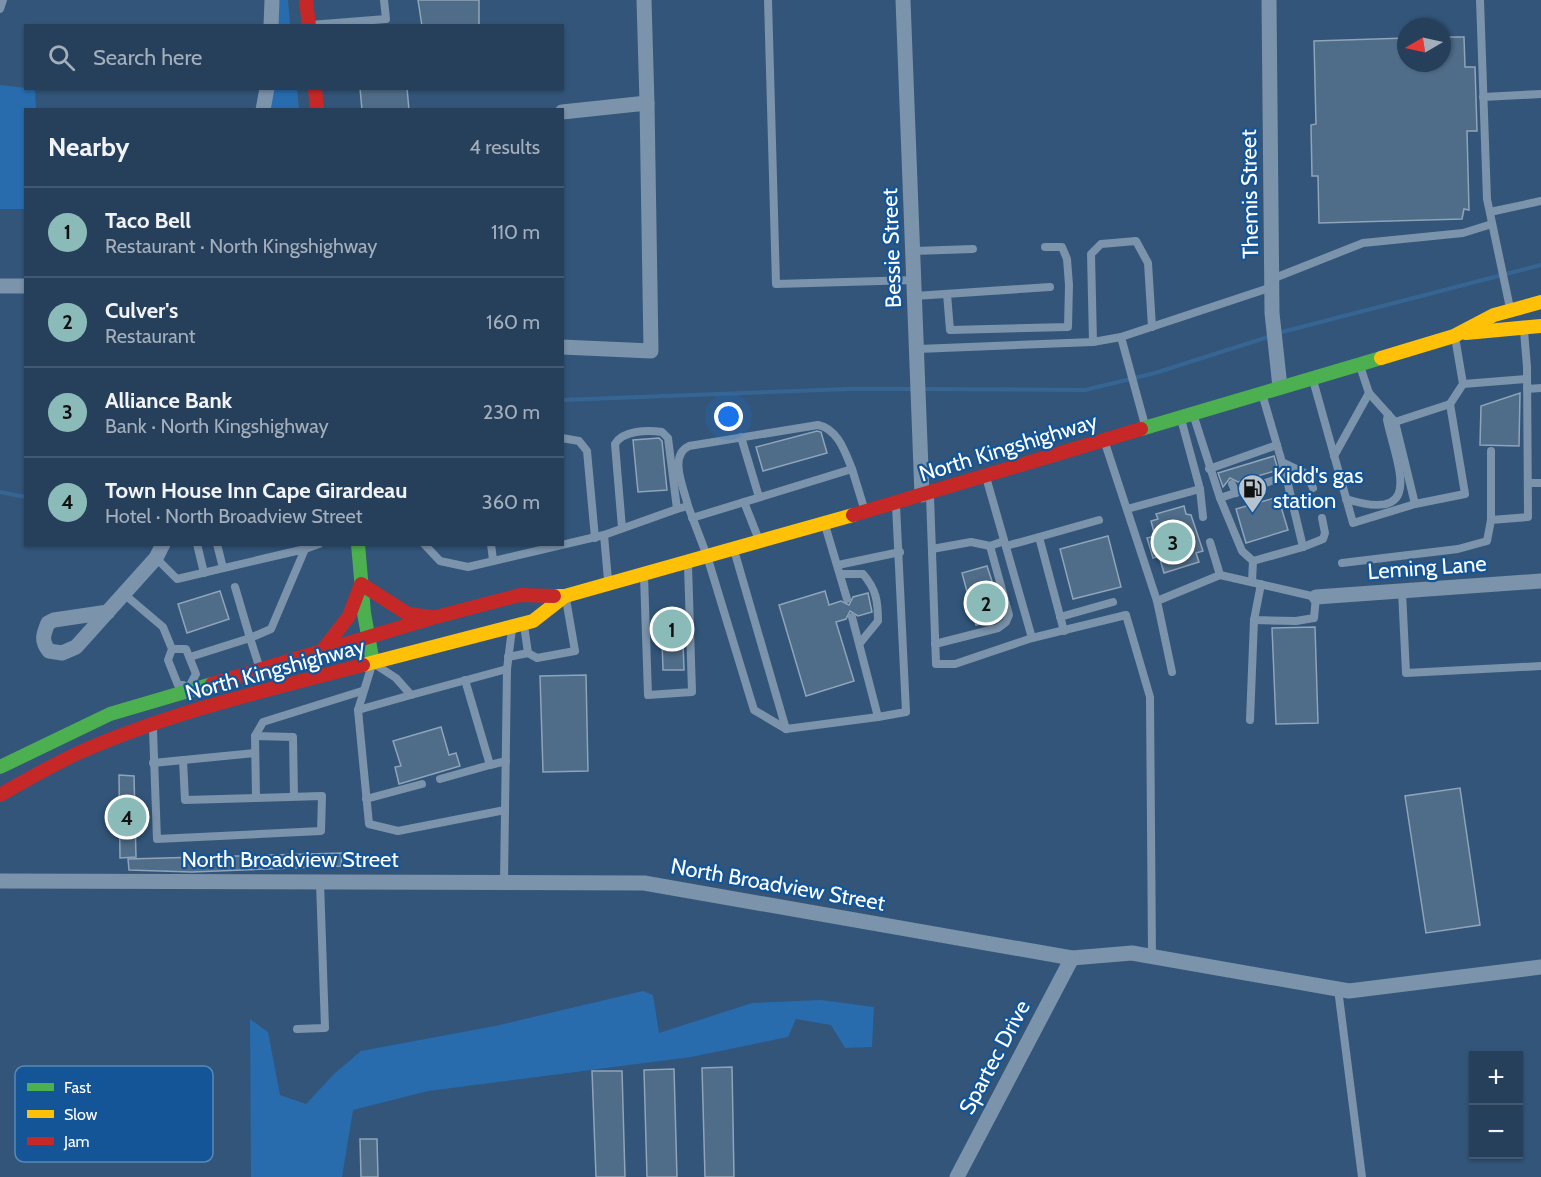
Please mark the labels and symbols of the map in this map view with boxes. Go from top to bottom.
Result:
north arrow [1397,18,1451,72]
street label: Themis Street [1235,129,1264,259]
street label: Bessie Street [876,187,907,308]
your location [714,402,743,431]
street label: North Kingshighway [916,408,1101,487]
place label: Kidd's gas station [1273,462,1363,514]
fuel station icon: Kidd's gas station [1236,472,1268,514]
pin: 3 [1154,520,1192,564]
street label: Leming Lane [1367,550,1488,585]
pin: 2 [966,580,1006,626]
pin: 1 [652,606,692,652]
street label: North Kingshighway [182,633,368,706]
pin: 4 [108,794,146,840]
street label: North Broadview Street [181,846,399,873]
street label: North Broadview Street [669,852,888,917]
street label: Spartec Drive [953,996,1036,1119]
legend [15,1066,213,1162]
text: Fast [64,1078,92,1097]
text: Slow [64,1105,98,1124]
text: Jam [63,1132,90,1151]

